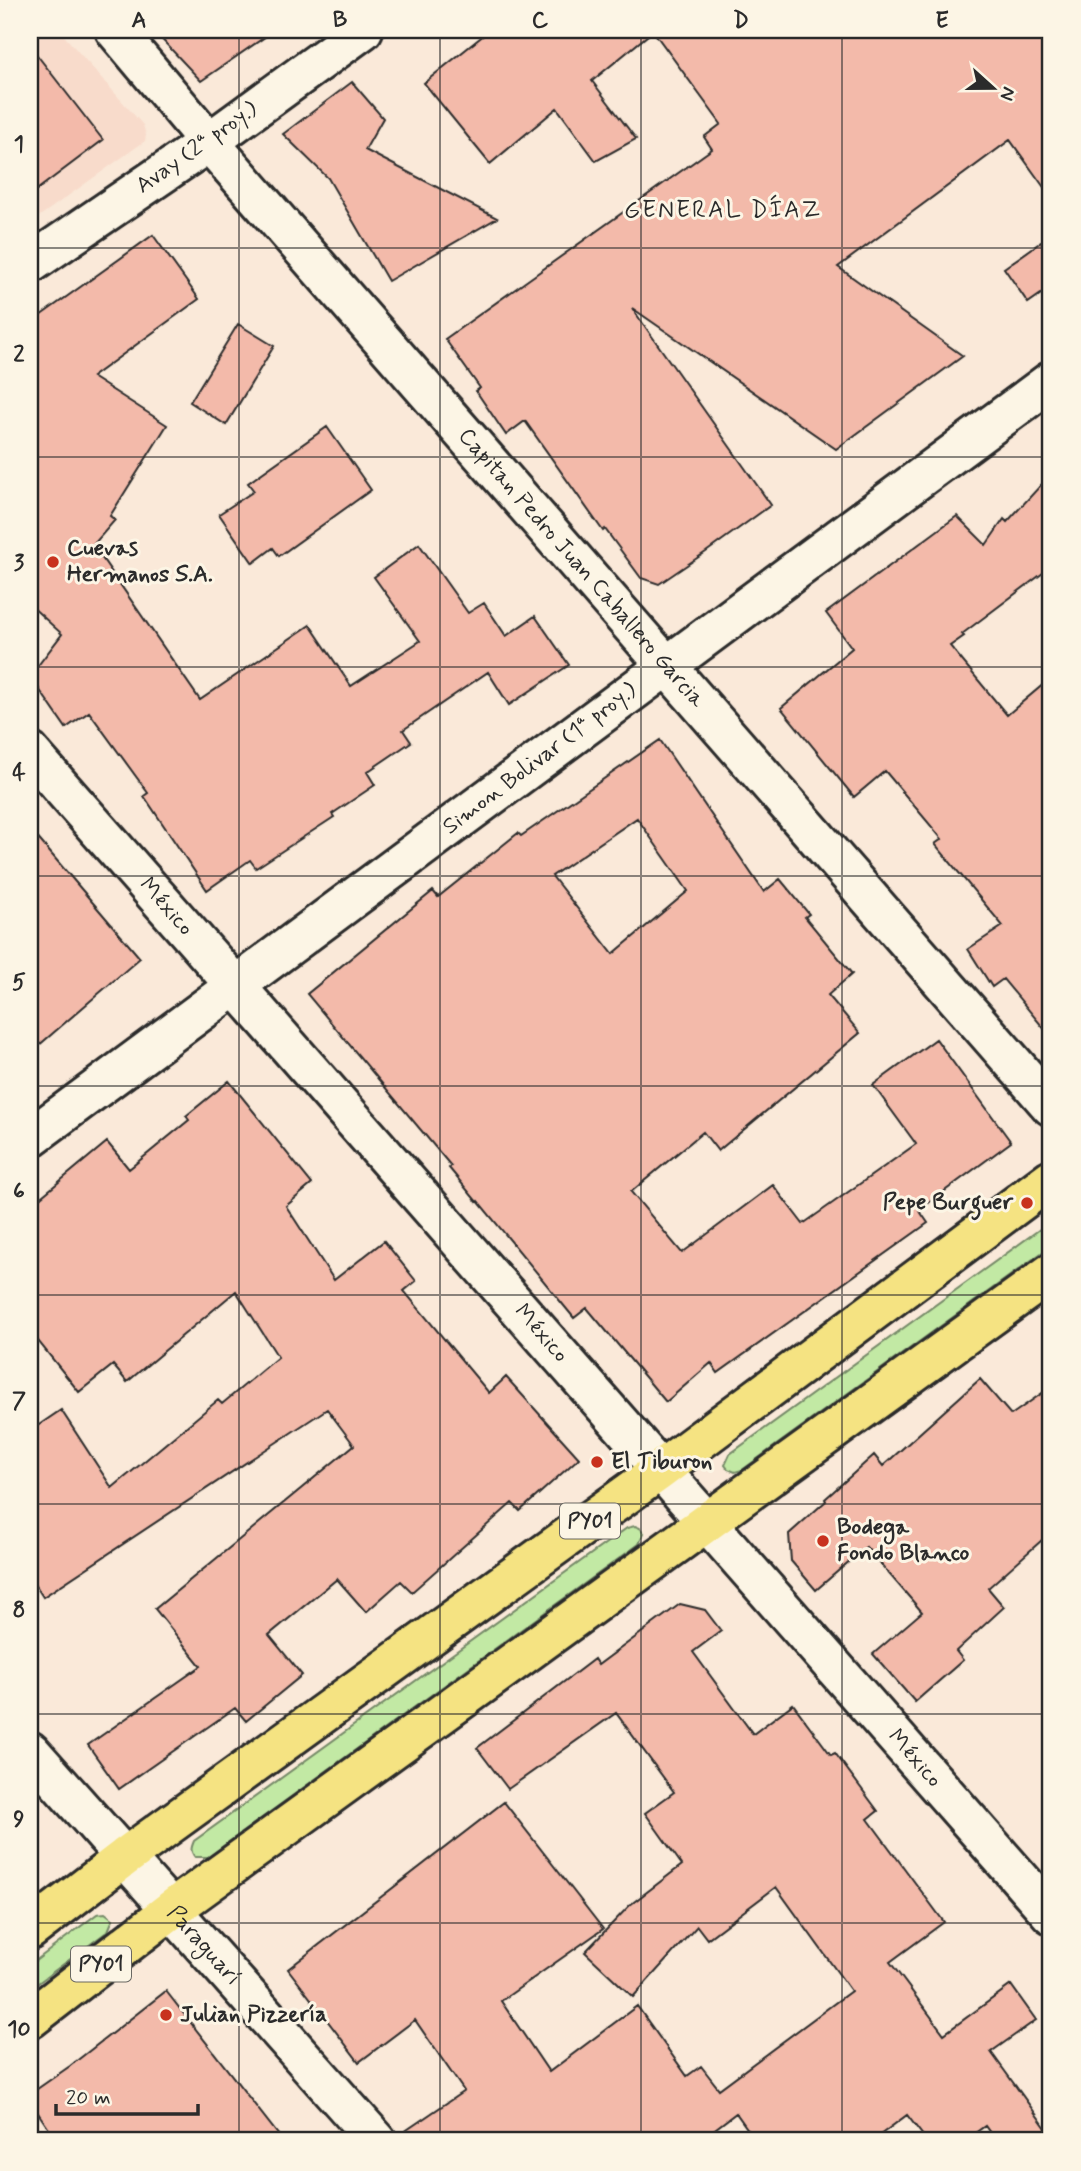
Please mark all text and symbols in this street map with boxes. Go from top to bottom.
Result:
text: A [131,6,147,36]
text: B [333,6,348,36]
text: C [532,6,549,36]
text: D [733,6,749,36]
text: E [935,6,949,36]
north arrow [958,52,1028,122]
text: N [994,83,1021,104]
street label: Avay (2ª proy.) [130,95,264,201]
text: 1 [14,130,24,160]
district label: GENERAL DÍAZ [624,194,822,226]
text: 2 [13,340,25,370]
street label: Capitan Pedro Juan Caballero Garcia [451,422,712,714]
place label: Cuevas Hermanos S.A. [67,534,213,590]
text: 3 [14,549,25,579]
marker: Cuevas Hermanos S.A. [45,554,61,570]
street label: Simon Bolivar (1ª proy.) [437,676,643,842]
text: 4 [12,758,26,788]
street label: México [132,871,200,942]
text: 5 [12,968,26,998]
text: 6 [13,1177,25,1207]
place label: Pepe Burguer [883,1188,1014,1221]
marker: Pepe Burguer [1019,1195,1035,1211]
street label: México [507,1298,575,1369]
text: 7 [12,1387,26,1417]
place label: El Tiburon [611,1447,712,1477]
marker: El Tiburon [589,1454,605,1470]
road number: PY01 [560,1504,620,1538]
place label: Bodega Fondo Blanco [837,1513,969,1569]
marker: Bodega Fondo Blanco [815,1533,831,1549]
text: 8 [13,1596,25,1626]
street label: México [881,1723,948,1794]
text: 9 [13,1805,25,1835]
street label: Paraguarí [160,1899,247,1993]
road number: PY01 [71,1946,131,1982]
place label: Julian Pizzería [180,2000,327,2030]
marker: Julian Pizzería [158,2007,174,2023]
text: 10 [7,2015,31,2045]
scale bar [56,2073,198,2117]
text: 20 m [66,2084,111,2112]

